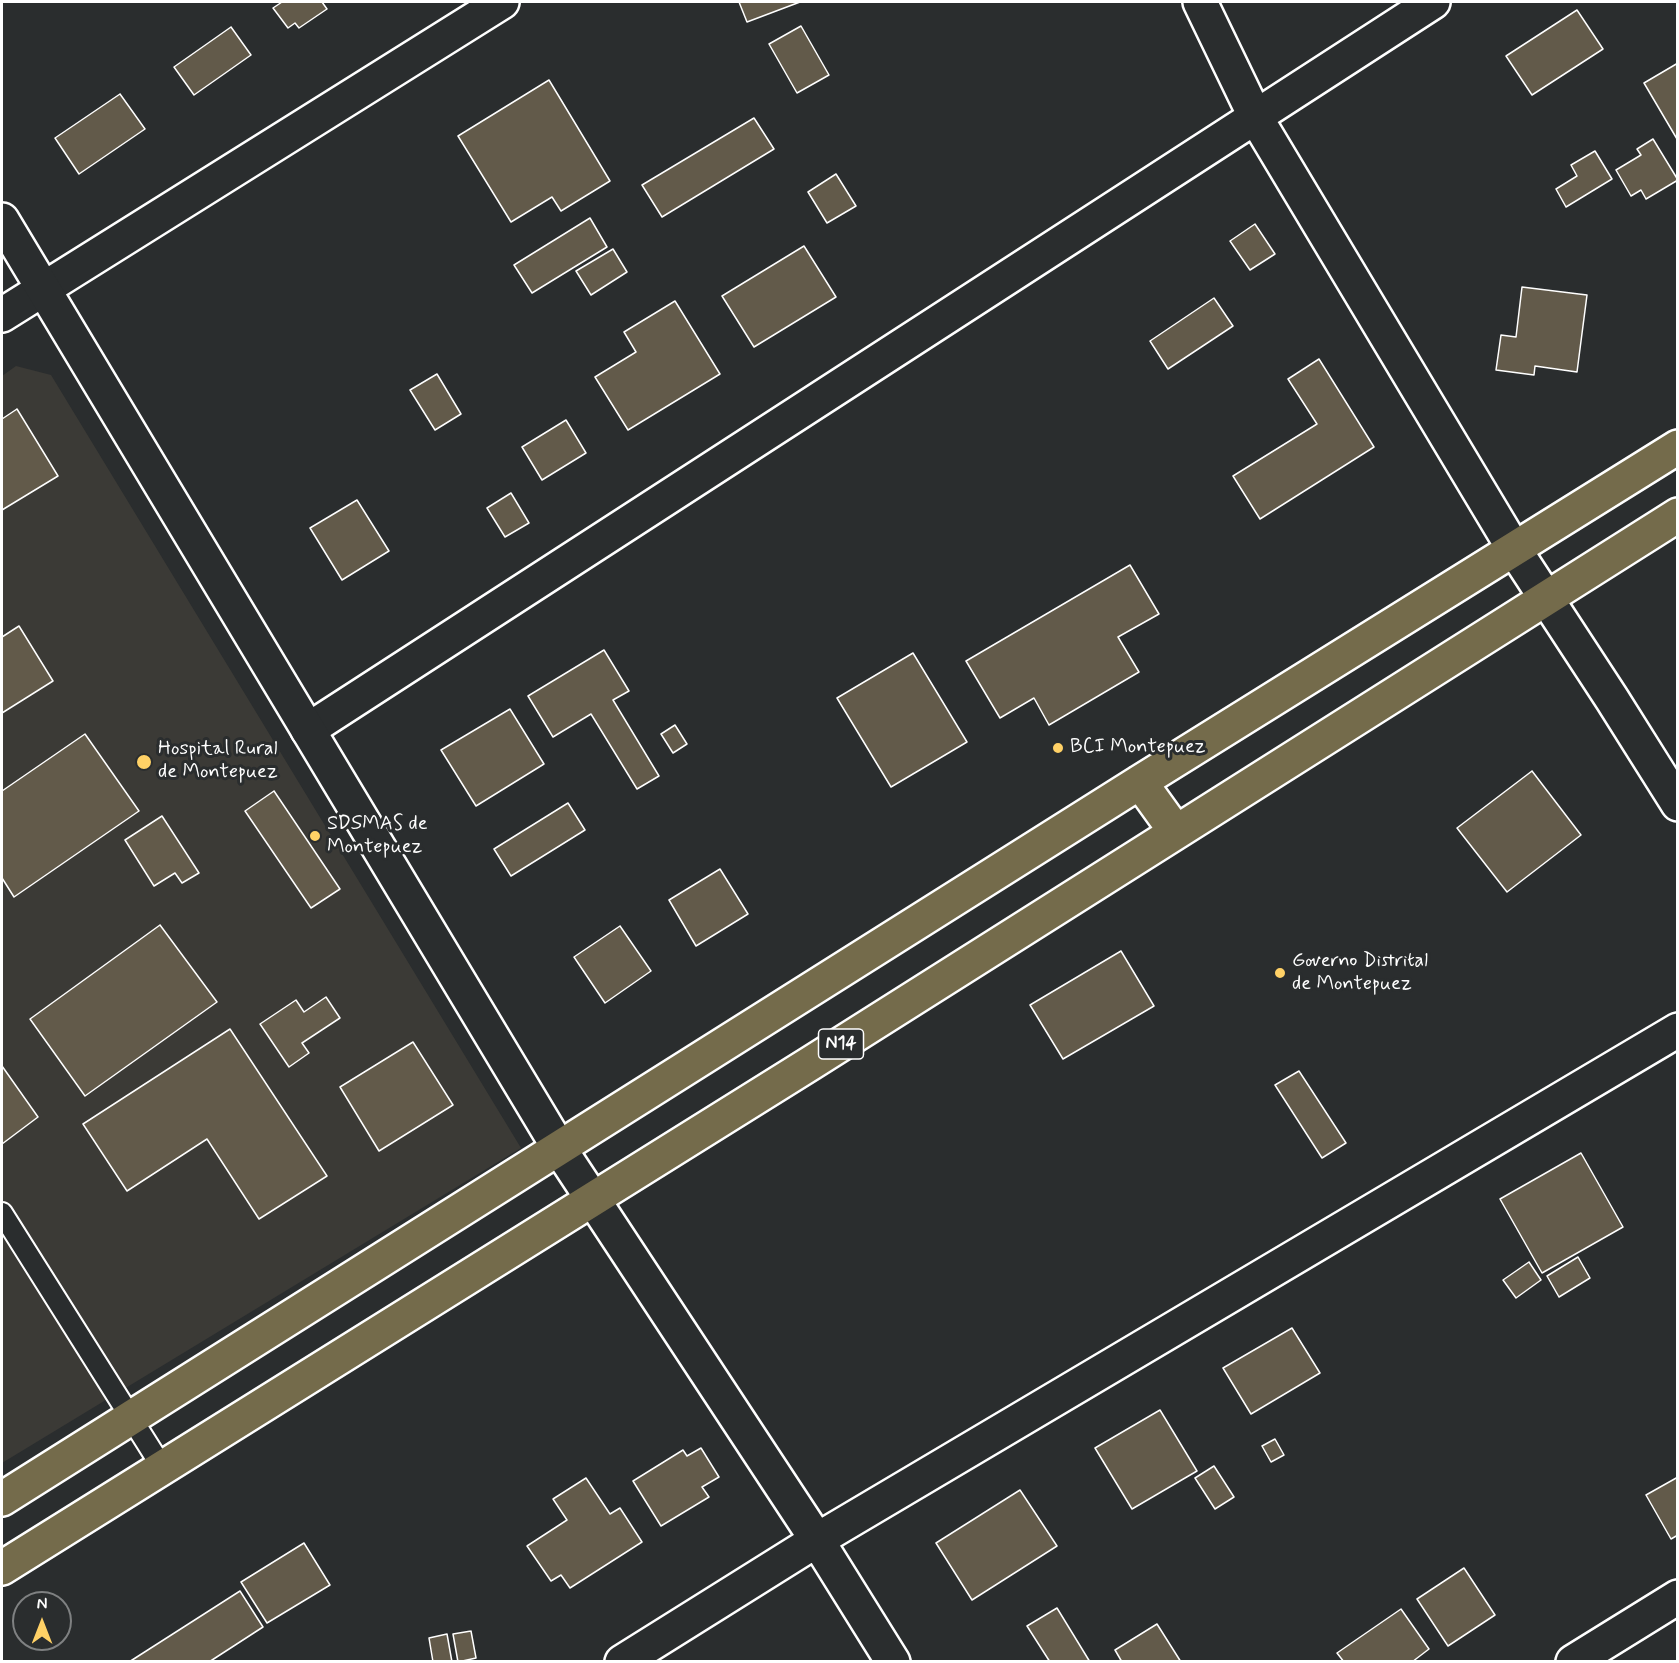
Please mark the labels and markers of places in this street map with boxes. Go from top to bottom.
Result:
place label: BCI Montepuez [1070,736,1206,760]
place label: Hospital Rural de Montepuez [158,738,278,785]
marker: BCI Montepuez [1051,741,1065,755]
marker: Hospital Rural de Montepuez [135,753,153,771]
place label: SDSMAS de Montepuez [327,813,427,860]
marker: SDSMAS de Montepuez [308,829,322,843]
place label: Governo Distrital de Montepuez [1292,950,1428,997]
marker: Governo Distrital de Montepuez [1273,966,1287,980]

